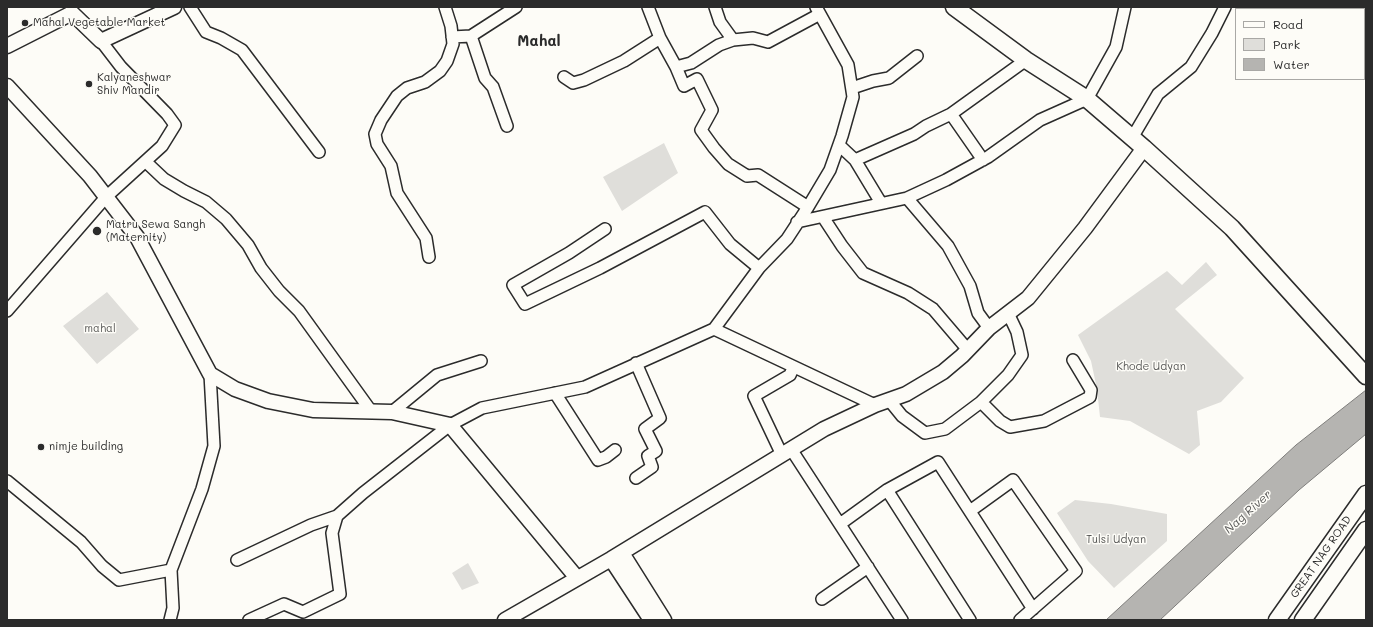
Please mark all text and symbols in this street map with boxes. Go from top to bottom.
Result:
legend [1235,8,1365,80]
place label: Mahal Vegetable Market [33,16,165,30]
text: Road [1273,16,1303,32]
marker: Mahal Vegetable Market [20,18,30,28]
district label: Mahal [517,32,561,50]
text: Park [1273,36,1300,52]
text: Water [1273,56,1310,72]
place label: Kalyaneshwar Shiv Mandir [97,71,171,97]
marker: Kalyaneshwar Shiv Mandir [84,79,94,89]
place label: Matru Sewa Sangh (Maternity) [106,218,205,244]
marker: Matru Sewa Sangh (Maternity) [91,225,103,237]
park label: mahal [84,322,116,336]
park label: Khode Udyan [1116,360,1186,374]
place label: nimje building [49,440,123,454]
marker: nimje building [36,442,46,452]
water label: Nag River [1222,487,1274,537]
street label: GREAT NAG ROAD [1288,513,1354,601]
park label: Tulsi Udyan [1086,533,1146,547]

